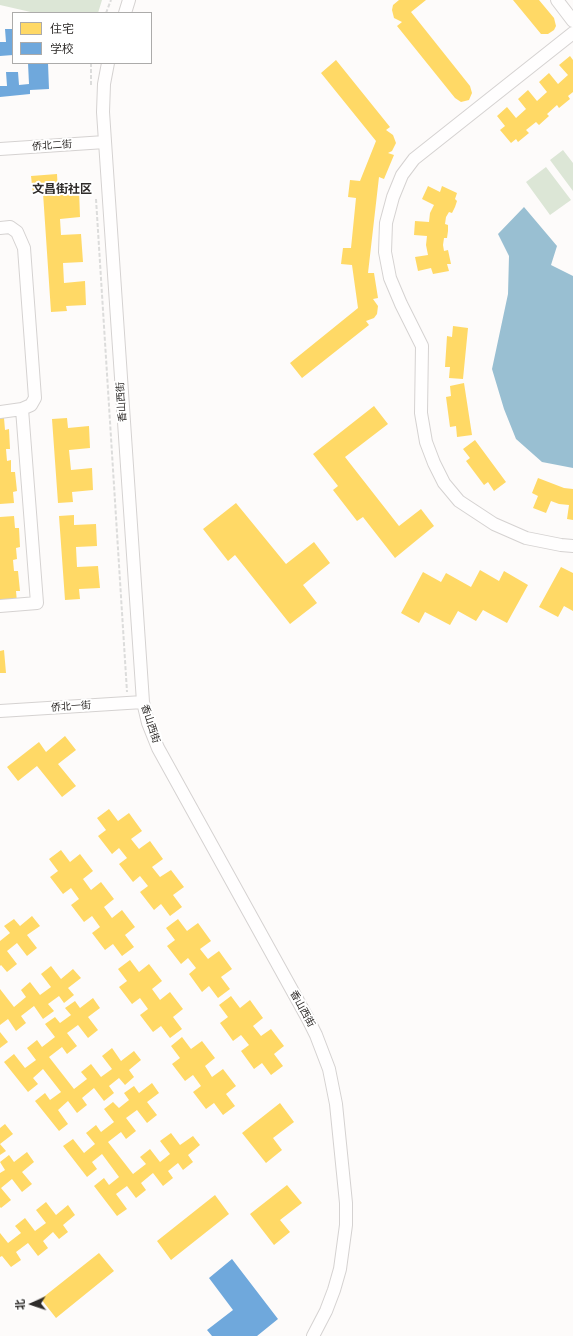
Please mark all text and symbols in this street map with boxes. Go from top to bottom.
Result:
legend [12,12,152,64]
text: 住宅 [50,22,74,36]
text: 学校 [50,42,74,56]
street label: 侨北二街 [32,139,72,153]
district label: 文昌街社区 [32,183,92,197]
street label: 香山西街 [115,382,129,422]
street label: 侨北一街 [51,700,91,714]
street label: 香山西街 [138,703,162,745]
street label: 香山西街 [287,989,317,1029]
north arrow [12,1284,52,1324]
text: 北 [14,1299,26,1310]

